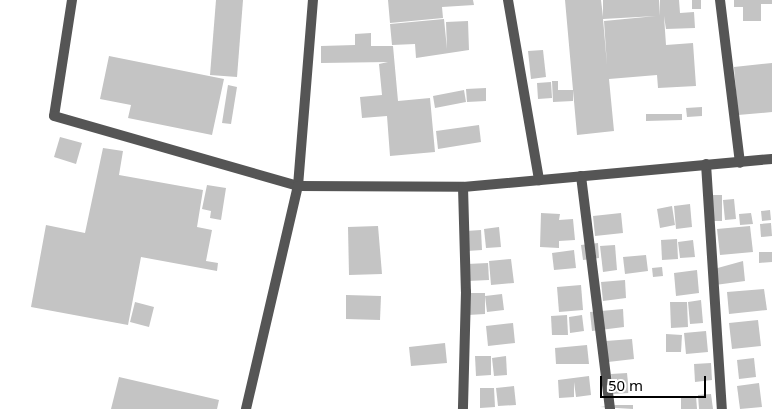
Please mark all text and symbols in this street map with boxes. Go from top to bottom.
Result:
scale bar [602,366,708,398]
text: 50 m [608,375,643,395]

